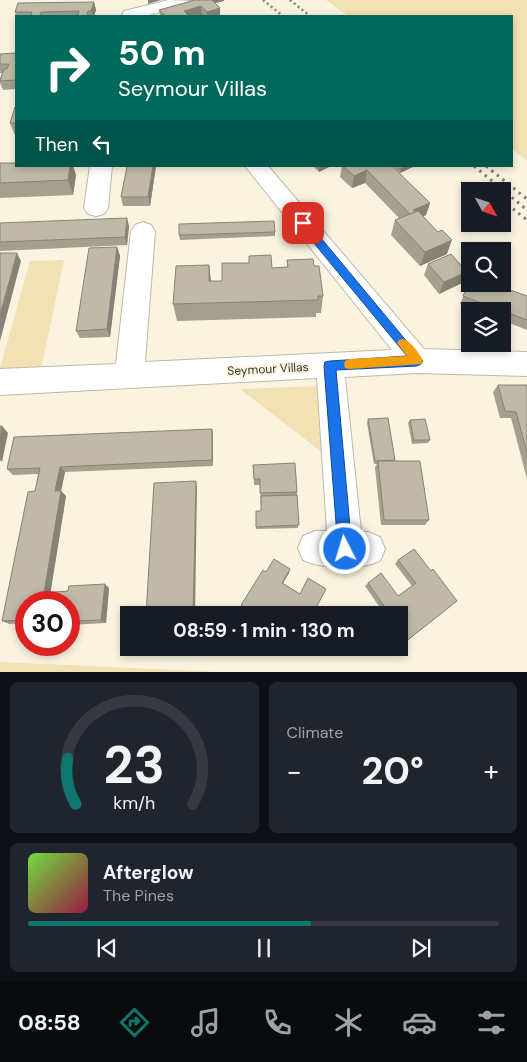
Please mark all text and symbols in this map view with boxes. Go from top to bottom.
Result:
text: 50 m [118,30,206,76]
icon: right [35,35,100,100]
text: Seymour Villas [118,74,267,103]
icon: left [88,130,116,158]
text: Then [35,132,78,157]
north arrow [461,182,511,232]
map controls [461,182,511,352]
pin [282,202,324,244]
icon: arrive [289,209,317,237]
button: search [461,242,511,292]
button: layers [461,302,511,352]
street label: Seymour Villas [227,359,309,379]
position arrow [318,522,370,574]
speed limit sign: 30 [15,591,80,656]
text: 08:59 · 1 min · 130 m [173,618,355,643]
text: Climate [287,722,343,743]
text: 23 [104,731,165,799]
text: 20° [362,746,424,796]
text: − [287,753,302,790]
text: + [484,753,499,790]
text: km/h [113,791,155,815]
text: Afterglow [103,860,194,885]
text: The Pines [103,885,174,906]
icon: previous [93,934,121,962]
icon: pause [250,934,278,962]
icon: next [407,934,435,962]
icon: directions [117,1005,152,1040]
icon: music [188,1005,223,1040]
icon: phone [260,1005,295,1040]
icon: climate [331,1005,366,1040]
icon: car [402,1005,437,1040]
icon: filters [474,1005,509,1040]
text: 08:58 [18,1008,81,1037]

